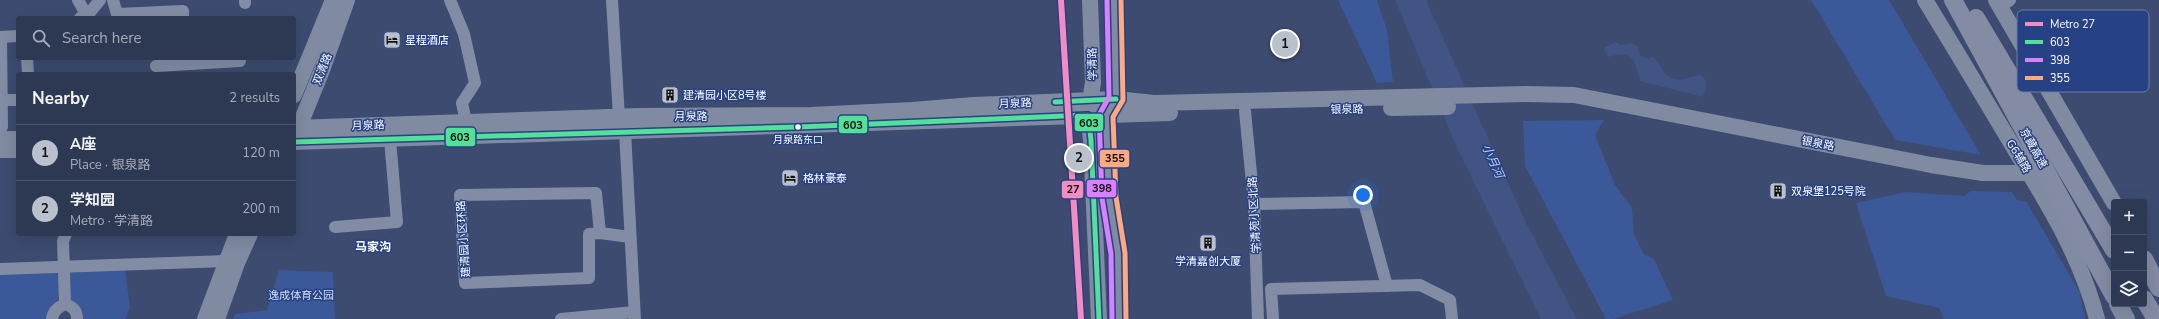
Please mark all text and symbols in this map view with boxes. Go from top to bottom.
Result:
legend [2017,10,2149,92]
search box [16,16,296,60]
text: Metro 27 [2050,17,2095,32]
icon: search [30,27,52,49]
text: Search here [62,28,142,48]
pin: 1 [1272,29,1298,59]
hotel icon: 星程酒店 [382,30,402,50]
place label: 星程酒店 [405,33,449,48]
text: 603 [2050,35,2070,50]
street label: 学清路 [1085,47,1100,81]
street label: 双清路 [310,51,335,87]
text: 398 [2050,53,2070,68]
text: 355 [2050,71,2070,86]
building icon: 建清园小区8号楼 [660,85,680,105]
text: Nearby [32,87,89,110]
place label: 建清园小区8号楼 [683,88,767,103]
text: 2 results [229,89,280,107]
street label: 月泉路 [998,95,1032,112]
street label: 银泉路 [1330,102,1364,117]
street label: 月泉路 [675,109,708,124]
line badge: 603 [1074,113,1104,132]
line badge: 603 [838,115,868,134]
text: 603 [1079,116,1099,131]
street label: 月泉路 [351,117,385,134]
text: 603 [843,118,863,133]
marker: 月泉路东口 [793,122,803,132]
street label: 京藏高速 [2016,125,2051,171]
line badge: 603 [445,127,476,147]
text: 603 [450,130,470,145]
place label: 月泉路东口 [773,133,823,147]
street label: 银泉路 [1800,133,1836,154]
text: A座 [70,134,96,154]
street label: G6辅路 [2003,137,2034,176]
water label: 小月河 [1478,141,1508,183]
pin: 2 [1066,143,1092,173]
text: 1 [41,144,49,162]
text: 120 m [242,144,280,162]
line badge: 355 [1099,149,1130,168]
text: 355 [1105,151,1125,166]
text: Place · 银泉路 [70,156,150,174]
hotel icon: 格林豪泰 [780,168,800,188]
place label: 格林豪泰 [803,171,847,186]
street label: 学清苑小区北路 [1245,176,1264,254]
line badge: 398 [1086,179,1117,198]
line badge: 27 [1061,180,1084,199]
text: 398 [1092,181,1112,196]
building icon: 双泉堡125号院 [1768,181,1788,201]
text: 27 [1066,182,1080,197]
place label: 双泉堡125号院 [1791,184,1866,199]
your location [1353,185,1373,205]
text: 学知园 [70,190,115,210]
map controls [2111,199,2147,307]
button: + [2111,199,2147,235]
text: 2 [41,200,49,218]
text: 200 m [242,200,280,218]
street label: 建清园小区环路 [453,200,474,278]
text: Metro · 学清路 [70,212,153,230]
building icon: 学清嘉创大厦 [1198,233,1218,253]
button: − [2111,235,2147,271]
district label: 马家沟 [355,239,391,255]
place label: 学清嘉创大厦 [1175,254,1241,269]
button: layers [2111,271,2147,307]
park label: 逸成体育公园 [268,288,334,303]

